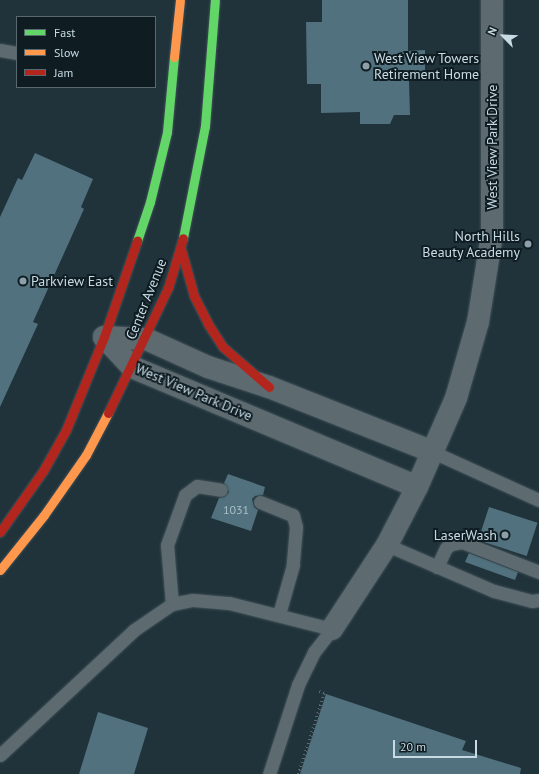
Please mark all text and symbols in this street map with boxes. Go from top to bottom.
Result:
legend [16,16,156,88]
north arrow [483,16,523,56]
text: Fast [54,25,75,40]
text: N [484,25,500,37]
text: Slow [54,45,79,60]
place label: West View Towers Retirement Home [374,50,480,82]
marker: West View Towers Retirement Home [361,61,371,71]
text: Jam [54,65,73,80]
street label: West View Park Drive [484,84,500,210]
place label: North Hills Beauty Academy [421,228,520,260]
marker: North Hills Beauty Academy [523,239,533,249]
street label: Center Avenue [122,256,170,342]
place label: Parkview East [31,273,113,289]
marker: Parkview East [18,276,28,286]
street label: West View Park Drive [133,360,255,424]
house number: 1031 [223,503,249,517]
place label: LaserWash [434,527,497,543]
marker: LaserWash [500,530,510,540]
scale bar [395,732,479,758]
text: 20 m [400,739,426,754]

